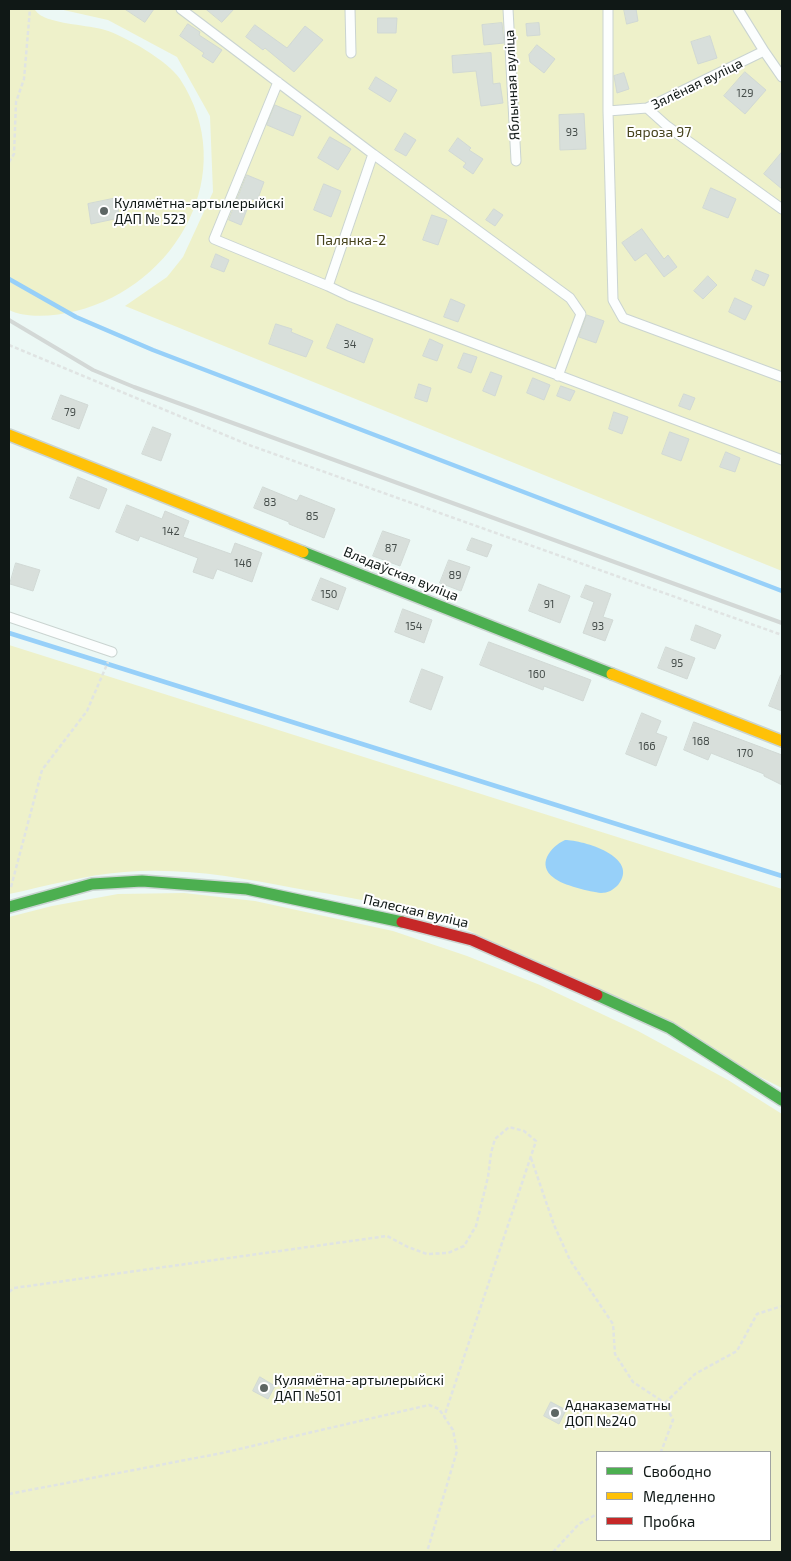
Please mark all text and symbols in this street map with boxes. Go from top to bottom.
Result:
street label: Яблычная вуліца [501,29,523,141]
street label: Зялёная вуліца [649,55,745,113]
house number: 129 [737,86,753,100]
park label: Бяроза 97 [626,124,692,140]
house number: 93 [566,125,578,139]
place label: Кулямётна-артылерыйскі ДАП № 523 [114,195,284,228]
marker: Кулямётна-артылерыйскі ДАП № 523 [98,205,110,217]
park label: Палянка-2 [316,232,386,248]
house number: 34 [344,337,356,351]
house number: 79 [64,405,76,419]
house number: 83 [264,495,276,509]
house number: 85 [306,509,318,523]
house number: 142 [162,524,180,538]
house number: 87 [385,541,397,555]
street label: Владаўская вуліца [341,543,461,605]
house number: 146 [234,556,252,570]
house number: 89 [449,568,461,582]
house number: 150 [321,587,337,601]
house number: 91 [544,597,554,611]
house number: 154 [405,619,423,633]
house number: 93 [592,619,604,633]
house number: 95 [671,656,683,670]
house number: 160 [528,667,546,681]
house number: 168 [692,734,710,748]
house number: 166 [639,739,655,753]
house number: 170 [737,746,753,760]
street label: Палеская вуліца [362,891,470,931]
place label: Кулямётна-артылерыйскі ДАП №501 [274,1372,444,1404]
marker: Кулямётна-артылерыйскі ДАП №501 [258,1382,270,1394]
place label: Аднаказематны ДОП №240 [565,1397,671,1430]
marker: Аднаказематны ДОП №240 [549,1407,561,1419]
legend [596,1451,771,1541]
text: Свободно [643,1462,712,1480]
text: Медленно [643,1487,716,1505]
text: Пробка [643,1512,695,1530]

